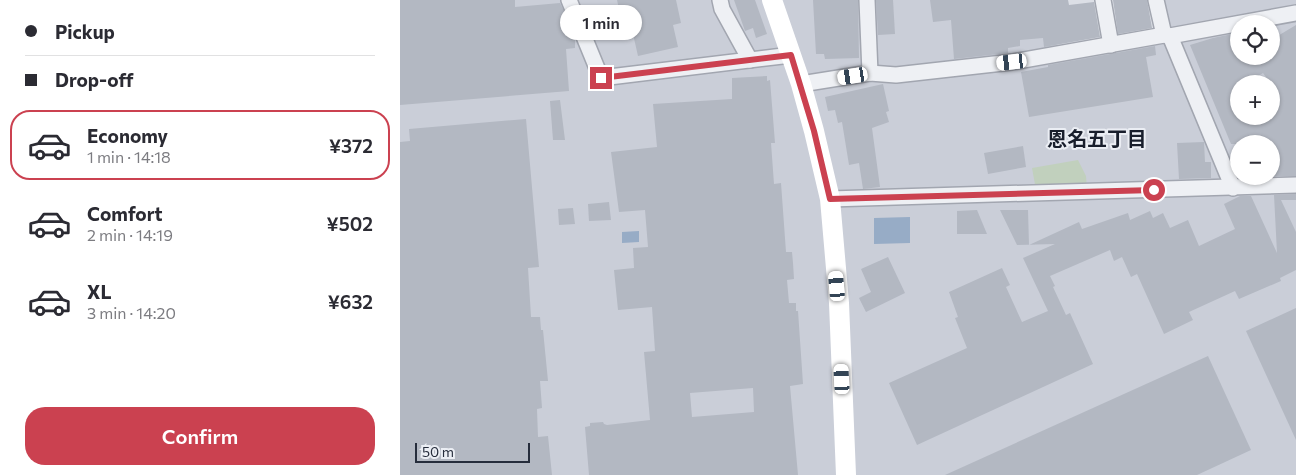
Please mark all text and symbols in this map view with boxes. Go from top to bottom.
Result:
callout: 1 min [560,5,642,40]
text: 1 min [582,13,620,32]
map controls [1230,15,1280,185]
button: locate [1230,15,1280,65]
text: Pickup [55,20,115,43]
car [996,53,1027,71]
car [837,66,868,86]
route end [590,67,612,89]
text: Drop-off [55,68,134,91]
button: + [1230,75,1280,125]
icon: car [27,123,72,168]
text: Economy [87,124,168,147]
district label: 恩名五丁目 [1047,126,1147,150]
text: ¥372 [329,134,373,157]
button: − [1230,135,1280,185]
text: 1 min · 14:18 [87,147,171,166]
route start [1143,179,1165,201]
icon: car [27,201,72,246]
text: Comfort [87,202,163,225]
text: ¥502 [327,212,373,235]
text: 2 min · 14:19 [87,225,173,244]
car [828,270,845,302]
icon: car [27,279,72,324]
text: XL [87,280,112,303]
text: ¥632 [328,290,373,313]
text: 3 min · 14:20 [87,303,176,322]
car [833,364,850,394]
button: Confirm [25,407,375,465]
scale bar [415,440,530,463]
text: 50 m [422,443,454,460]

